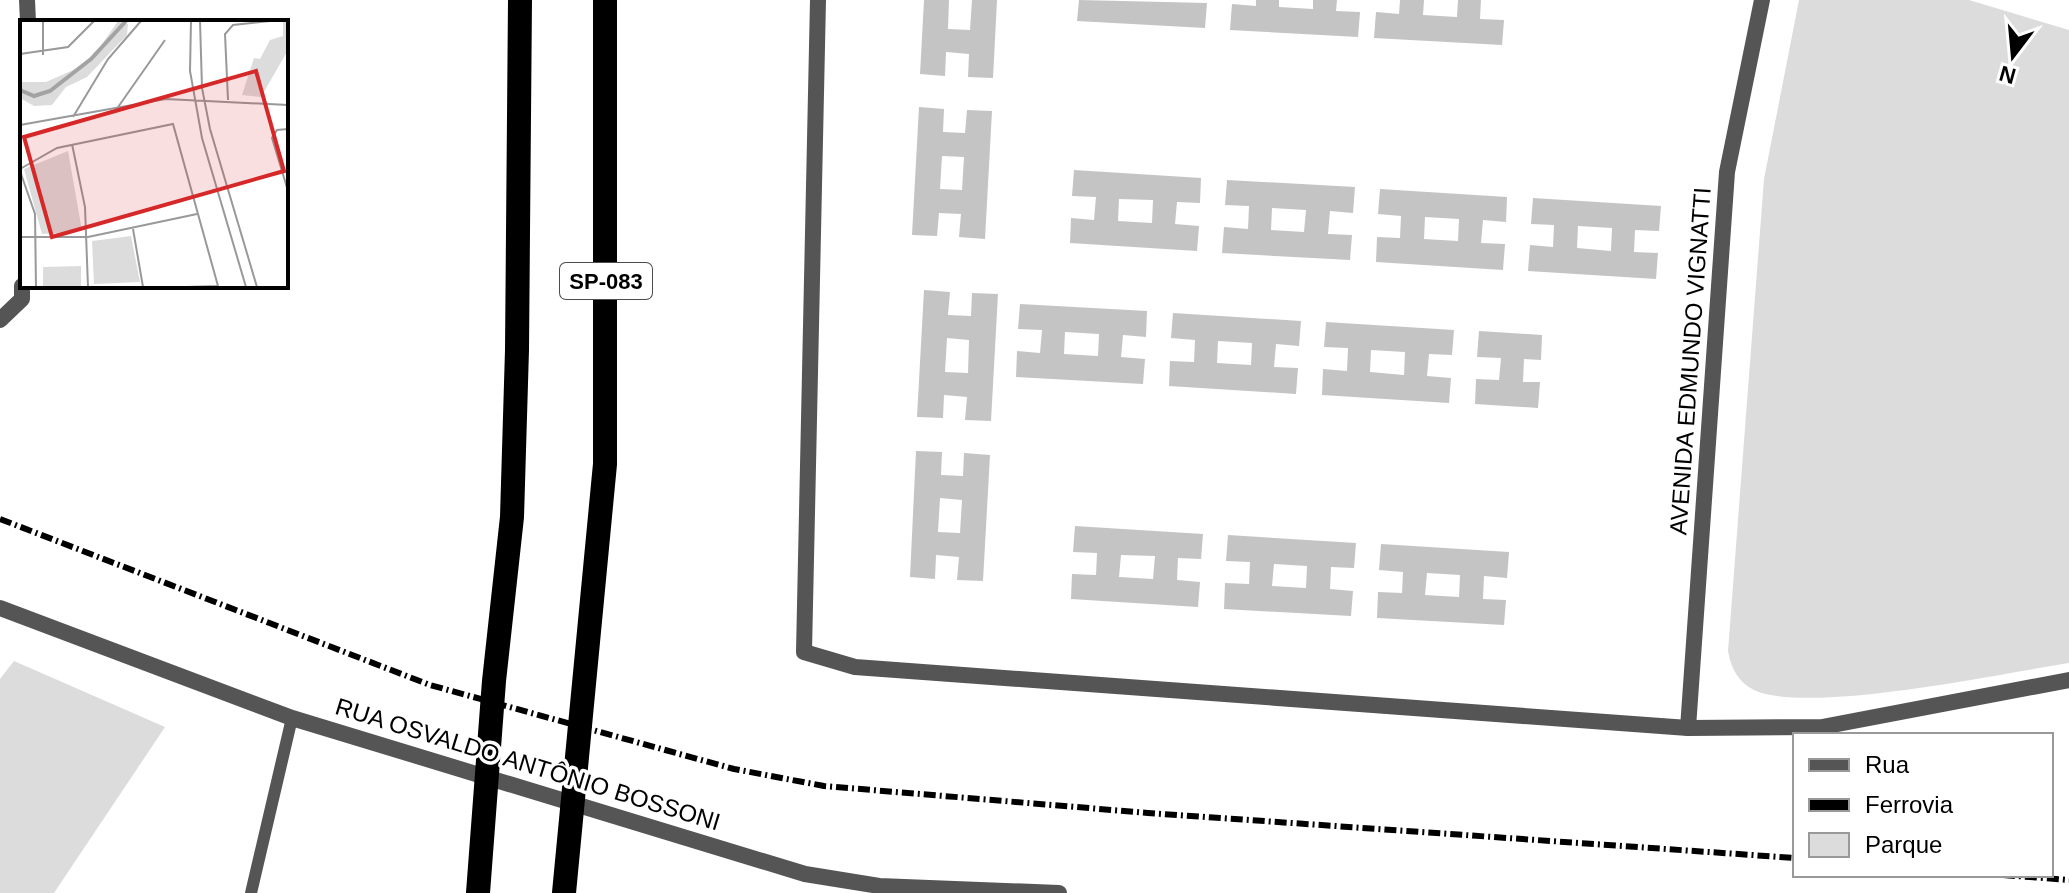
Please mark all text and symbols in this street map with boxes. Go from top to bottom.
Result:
north arrow [1973,16,2053,96]
inset map [20,20,288,288]
text: N [1997,61,2019,89]
street label: AVENIDA EDMUNDO VIGNATTI [1664,186,1716,536]
road number: SP-083 [560,263,652,299]
street label: RUA OSVALDO ANTÔNIO BOSSONI [332,692,724,836]
legend [1793,733,2053,877]
text: Rua [1865,751,1910,778]
text: Ferrovia [1865,791,1954,818]
text: Parque [1865,831,1942,858]

